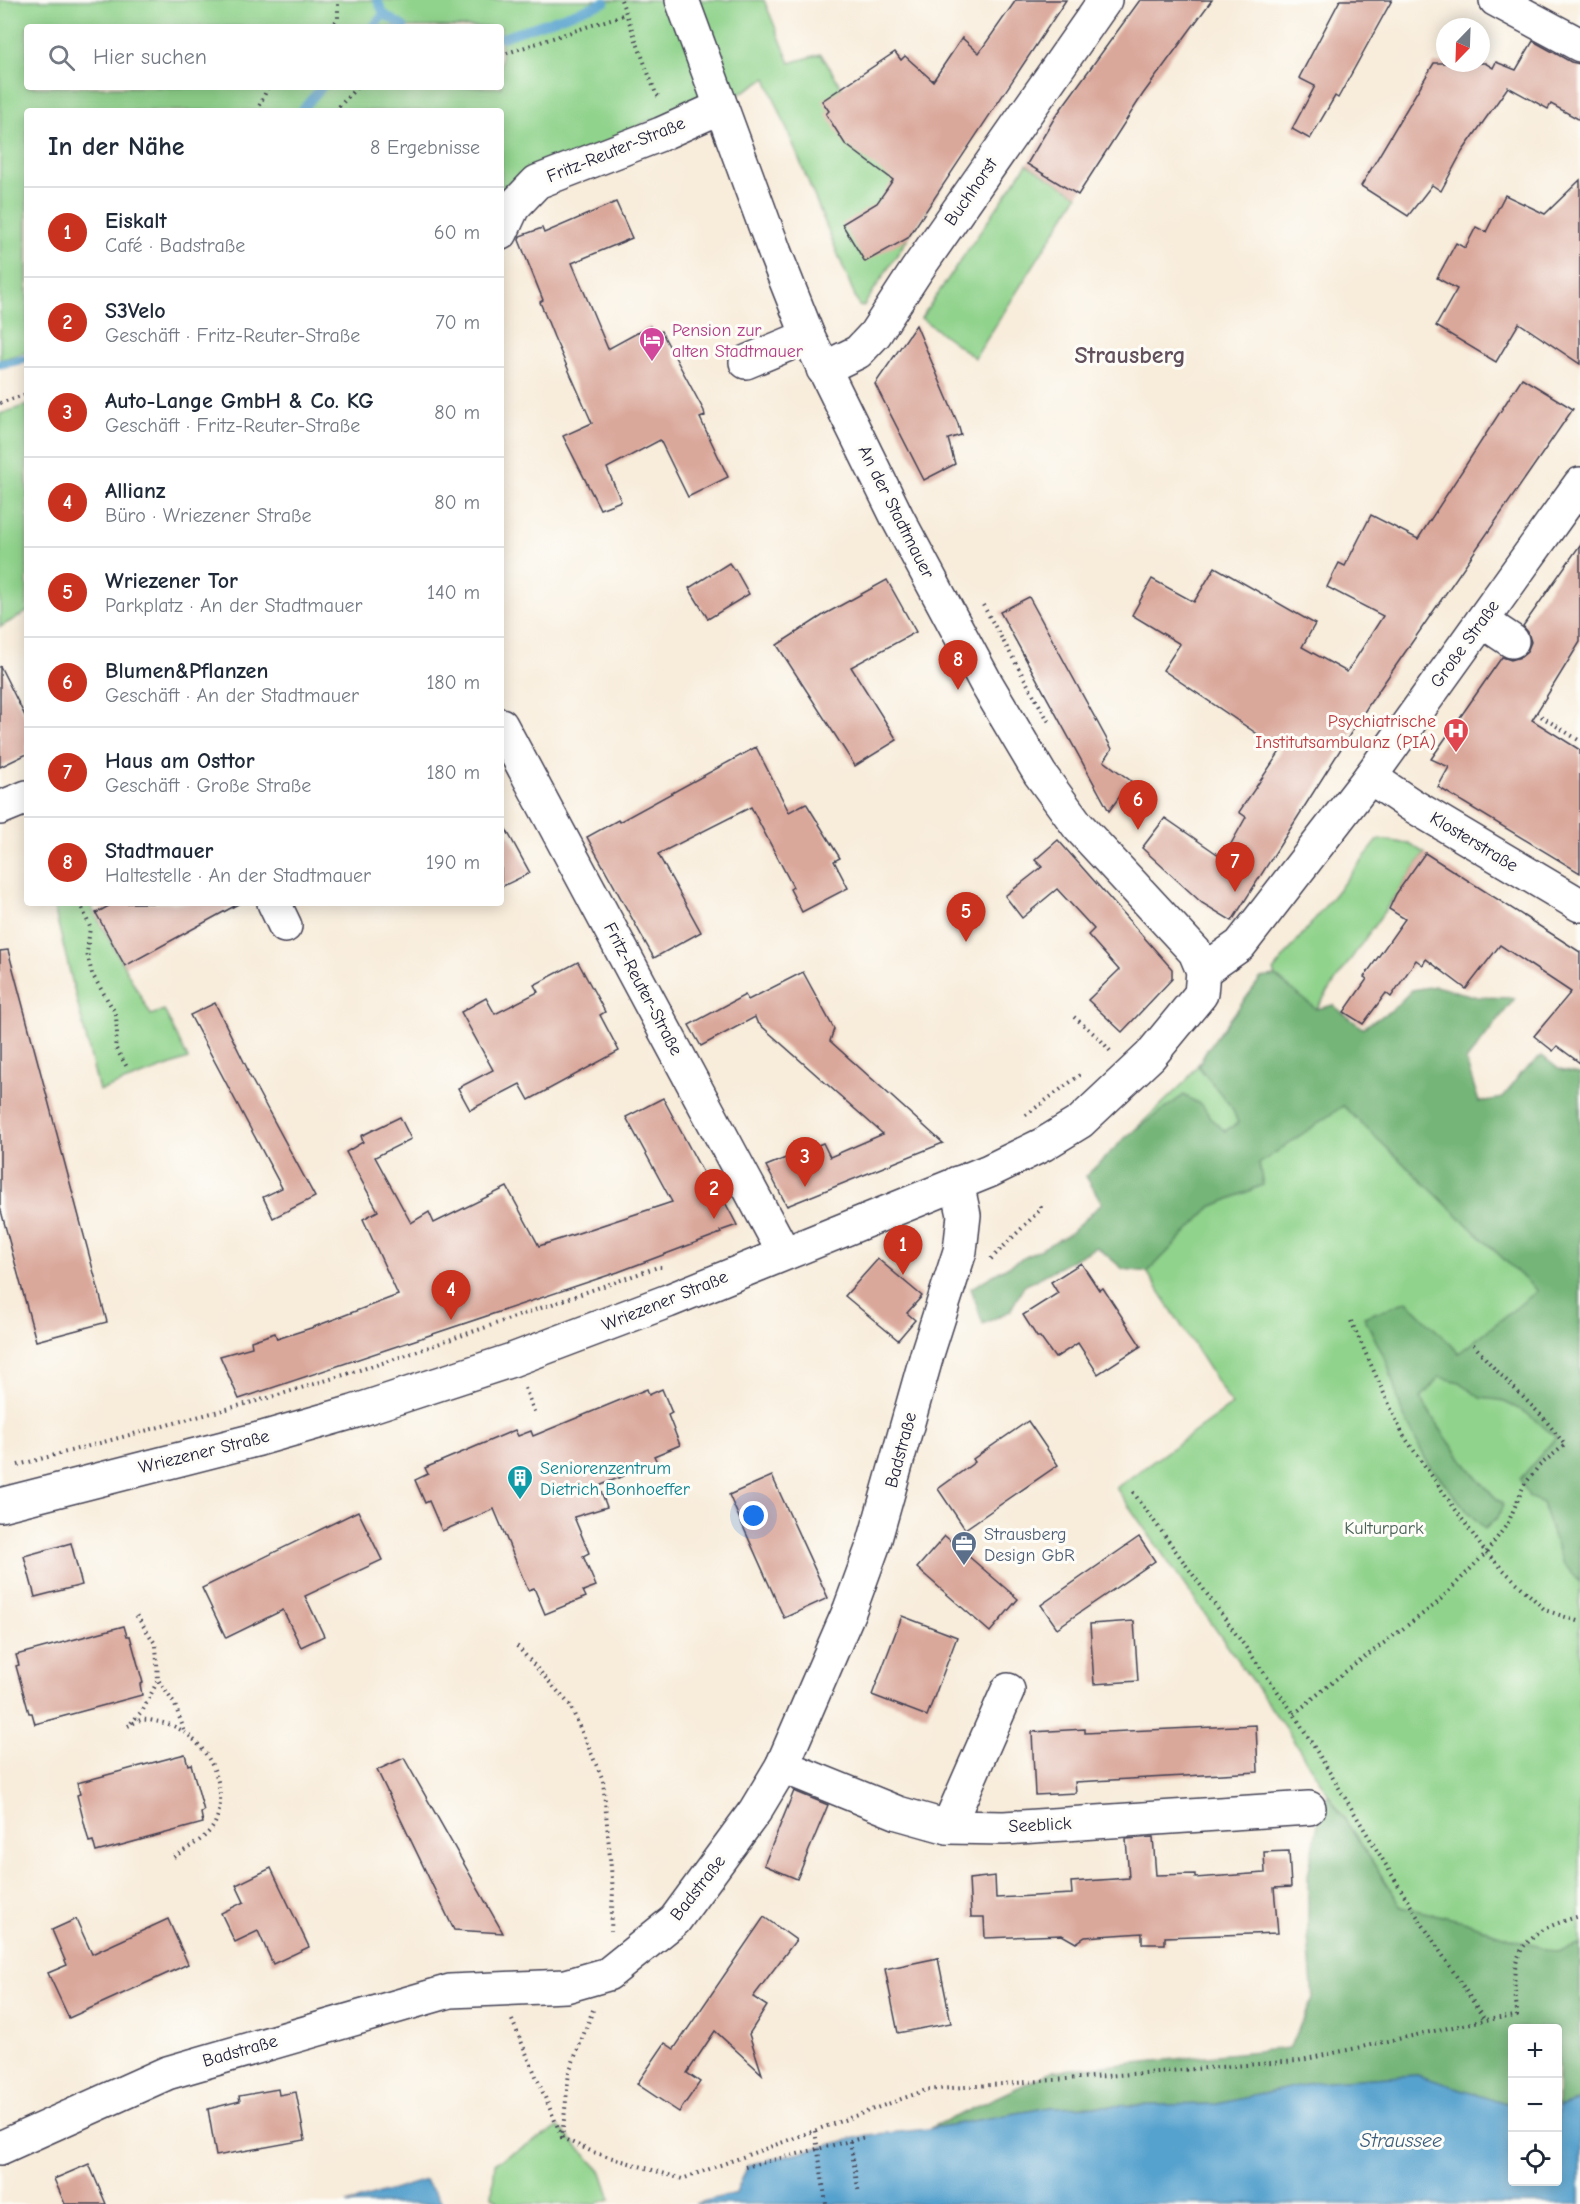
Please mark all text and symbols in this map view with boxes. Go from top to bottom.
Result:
north arrow [1436,18,1490,72]
search box [24,24,504,90]
icon: search [45,41,78,74]
text: Hier suchen [93,44,207,70]
street label: Fritz-Reuter-Straße [544,113,688,187]
text: In der Nähe [48,132,185,162]
text: 8 Ergebnisse [370,136,480,159]
street label: Buchhorst [940,153,1002,230]
text: Eiskalt [105,208,167,234]
text: 1 [64,221,71,244]
text: 60 m [434,221,480,244]
text: Café · Badstraße [105,234,245,257]
text: S3Velo [105,298,166,324]
text: 2 [63,311,72,334]
text: 70 m [435,311,480,334]
place label: Pension zur alten Stadtmauer [672,320,804,362]
text: Geschäft · Fritz-Reuter-Straße [105,324,360,347]
hotel icon: Pension zur alten Stadtmauer [637,325,667,363]
district label: Strausberg [1074,341,1186,369]
text: Auto-Lange GmbH & Co. KG [105,388,374,414]
text: 3 [63,401,72,424]
text: 80 m [434,401,480,424]
text: Geschäft · Fritz-Reuter-Straße [105,414,360,437]
street label: An der Stadtmauer [853,442,939,583]
text: Allianz [105,478,165,504]
text: 4 [63,491,72,514]
text: 80 m [434,491,480,514]
text: Büro · Wriezener Straße [105,504,312,527]
text: Wriezener Tor [105,568,238,594]
text: 5 [62,581,73,604]
text: 140 m [427,581,480,604]
text: Parkplatz · An der Stadtmauer [105,594,362,617]
street label: Große Straße [1426,596,1504,692]
pin: 8 [938,640,978,690]
text: Blumen&Pflanzen [105,658,268,684]
text: 6 [62,671,73,694]
text: 180 m [426,671,480,694]
text: Geschäft · An der Stadtmauer [105,684,359,707]
place label: Psychiatrische Institutsambulanz (PIA) [1255,711,1436,753]
hospital icon: Psychiatrische Institutsambulanz (PIA) [1441,716,1471,754]
text: Haus am Osttor [105,748,255,774]
text: 7 [63,761,72,784]
text: 180 m [426,761,480,784]
text: Geschäft · Große Straße [105,774,311,797]
pin: 6 [1118,780,1158,830]
street label: Klosterstraße [1426,808,1522,876]
text: Stadtmauer [105,838,213,864]
pin: 7 [1216,842,1254,892]
text: 8 [62,851,73,874]
text: 190 m [426,851,480,874]
text: Haltestelle · An der Stadtmauer [105,864,371,887]
pin: 5 [946,892,986,942]
street label: Fritz-Reuter-Straße [599,919,687,1059]
pin: 3 [786,1138,824,1187]
pin: 2 [694,1170,734,1219]
pin: 1 [884,1226,922,1275]
street label: Wriezener Straße [599,1266,731,1336]
pin: 4 [432,1270,470,1320]
street label: Badstraße [881,1410,921,1490]
street label: Wriezener Straße [136,1426,272,1478]
place label: Seniorenzentrum Dietrich Bonhoeffer [540,1458,691,1500]
building icon: Seniorenzentrum Dietrich Bonhoeffer [505,1463,535,1501]
your location [739,1501,768,1530]
park label: Kulturpark [1344,1518,1424,1539]
place label: Strausberg Design GbR [984,1524,1075,1566]
office icon: Strausberg Design GbR [949,1529,979,1567]
street label: Seeblick [1008,1813,1072,1837]
street label: Badstraße [666,1851,730,1925]
map controls [1508,2024,1562,2186]
button: + [1508,2024,1562,2078]
street label: Badstraße [200,2030,280,2072]
button: − [1508,2078,1562,2132]
water label: Straussee [1360,2129,1442,2152]
button: locate [1508,2132,1562,2186]

